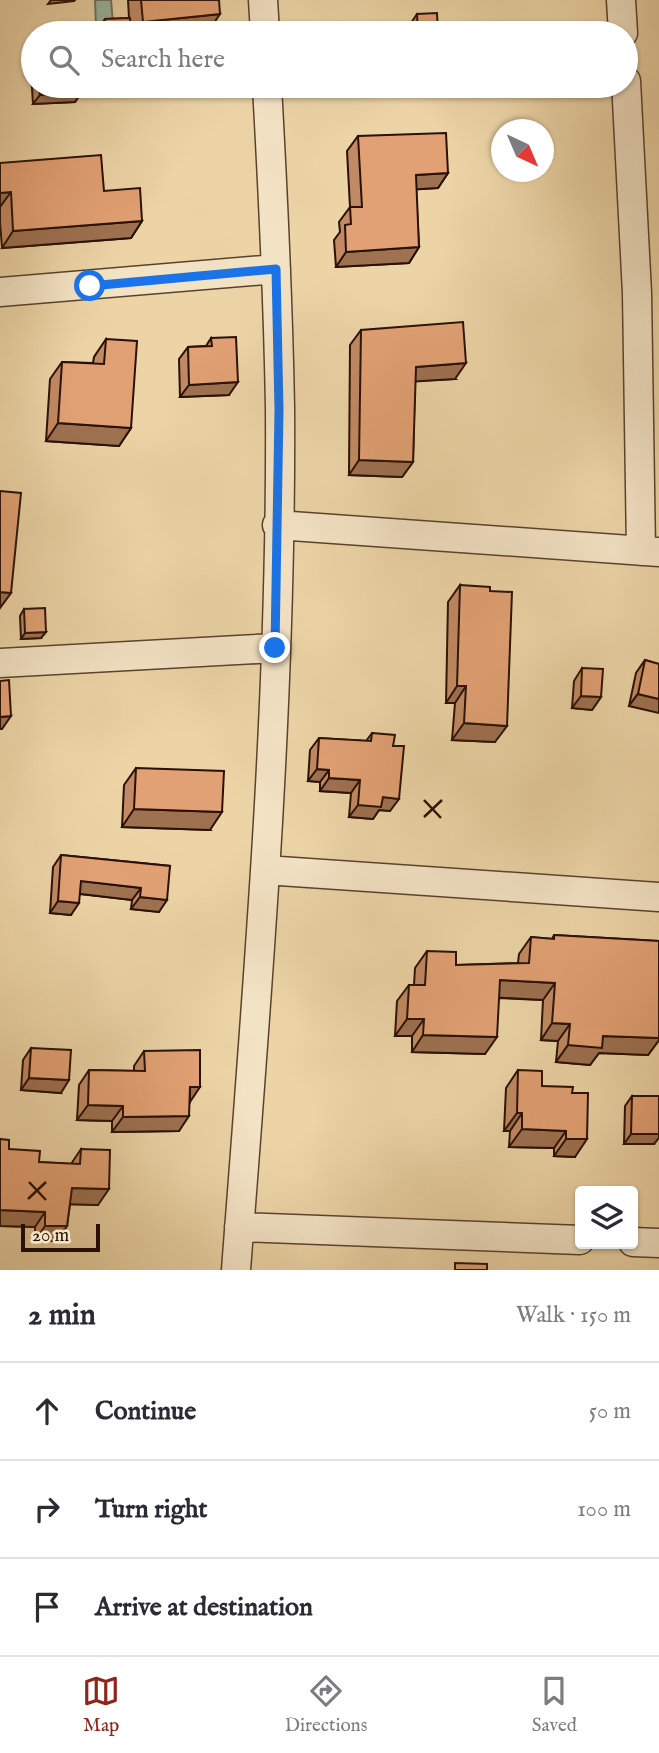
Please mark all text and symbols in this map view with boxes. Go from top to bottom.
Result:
search box [21,21,638,98]
icon: search [45,41,83,79]
text: Search here [101,43,225,76]
north arrow [491,119,554,182]
route start [74,270,105,301]
route end [259,632,290,663]
map controls [575,1186,638,1249]
button: layers [575,1186,638,1249]
scale bar [21,1221,100,1253]
text: 20 m [32,1224,69,1248]
text: 2 min [28,1297,96,1335]
text: Walk · 150 m [516,1301,631,1330]
icon: ahead [28,1392,66,1430]
text: Continue [95,1395,196,1428]
text: 50 m [589,1397,631,1426]
icon: right [28,1490,66,1528]
text: Turn right [95,1493,208,1526]
text: 100 m [577,1495,631,1524]
icon: arrive [28,1588,66,1626]
text: Arrive at destination [95,1591,313,1624]
tab: Map [82,1672,120,1738]
tab: Directions [285,1672,367,1738]
tab: Saved [532,1672,577,1738]

